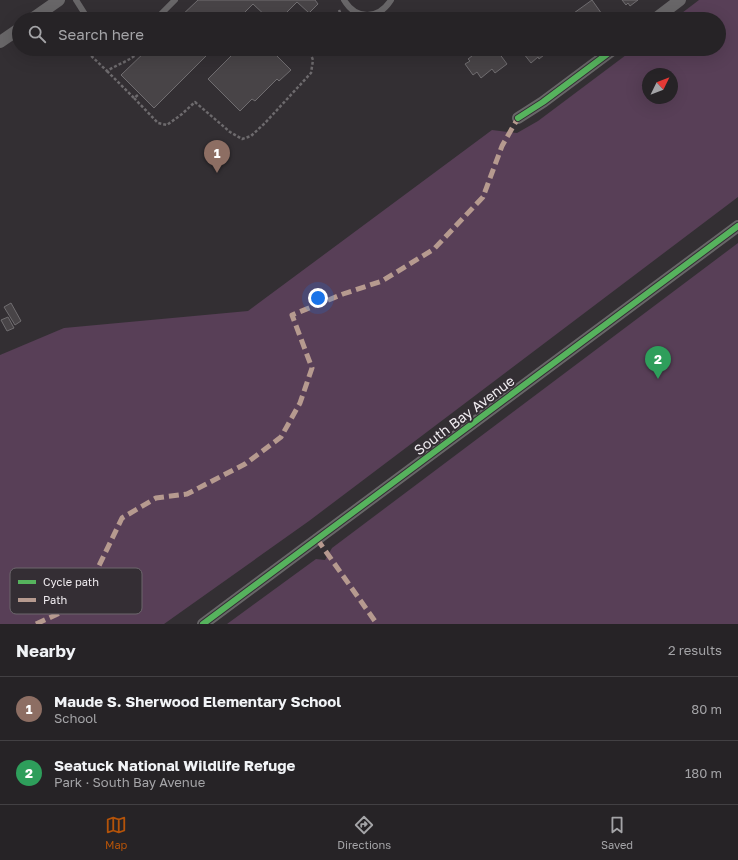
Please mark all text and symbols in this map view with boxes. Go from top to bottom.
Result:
search box [12,12,726,56]
icon: search [26,23,48,45]
text: Search here [58,25,144,43]
north arrow [642,68,678,104]
pin: 1 [204,140,230,173]
your location [308,288,328,308]
pin: 2 [645,346,671,379]
street label: South Bay Avenue [410,372,518,458]
legend [10,568,142,614]
text: Cycle path [43,575,99,588]
text: Path [43,593,67,606]
text: Nearby [16,640,76,661]
text: 2 results [668,642,722,658]
text: Maude S. Sherwood Elementary School [54,692,341,710]
text: 1 [26,701,32,717]
text: 80 m [691,701,722,717]
text: School [54,710,97,726]
text: Seatuck National Wildlife Refuge [54,756,295,774]
text: 2 [25,765,33,781]
text: 180 m [685,765,722,781]
text: Park · South Bay Avenue [54,774,205,790]
tab: Map [105,814,127,851]
tab: Directions [337,814,391,851]
tab: Saved [601,814,633,851]

